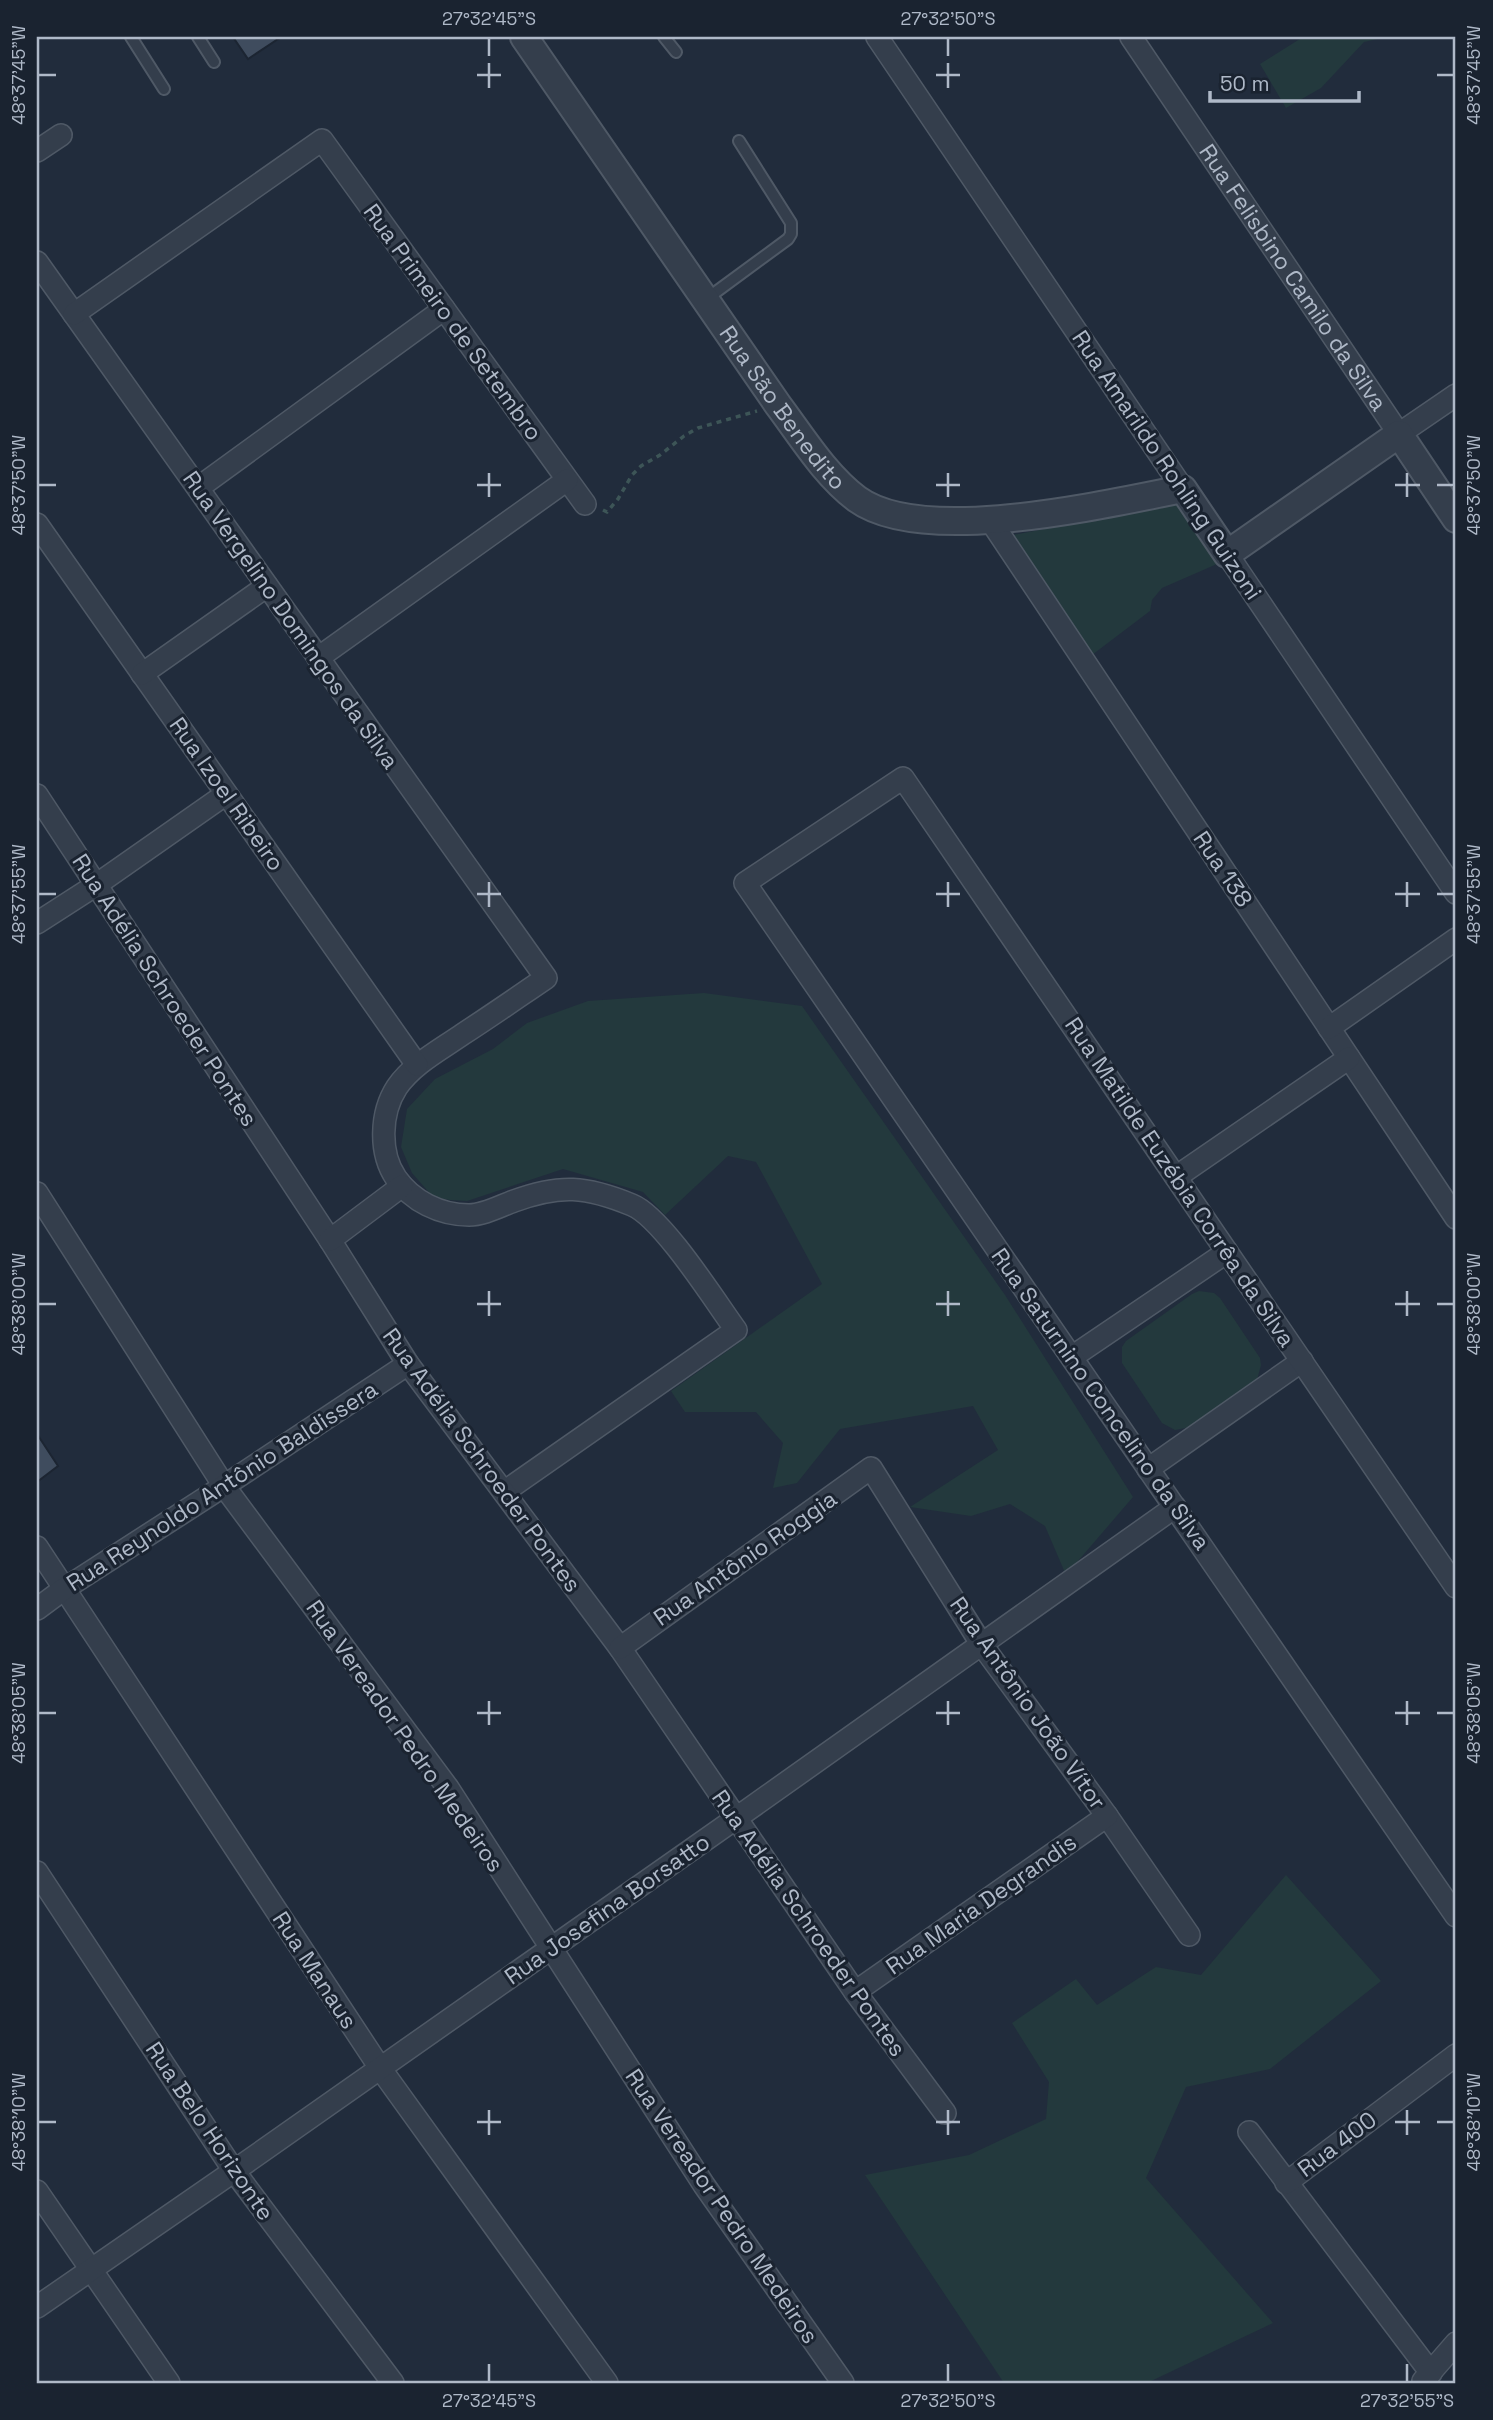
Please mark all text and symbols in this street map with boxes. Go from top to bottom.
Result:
text: 27°32'45"S [442,7,536,30]
text: 27°32'50"S [901,7,995,30]
text: 48°37'45"W [7,25,30,125]
text: 48°37'45"W [1462,25,1485,125]
scale bar [1210,60,1358,104]
text: 50 m [1220,70,1270,97]
street label: Rua Felisbino Camilo da Silva [1193,138,1394,417]
street label: Rua Primeiro de Setembro [357,198,549,446]
street label: Rua São Benedito [713,320,852,496]
street label: Rua Amarildo Rohling Guizoni [1065,324,1269,606]
text: 48°37'50"W [7,434,30,535]
text: 48°37'50"W [1462,434,1485,535]
street label: Rua Vergelino Domingos da Silva [176,465,406,775]
street label: Rua Izoel Ribeiro [163,711,291,877]
street label: Rua 138 [1187,825,1259,913]
text: 48°37'55"W [7,844,30,944]
text: 48°37'55"W [1462,844,1485,944]
street label: Rua Adélia Schroeder Pontes [66,848,264,1132]
street label: Rua Matilde Euzébia Corrêa da Silva [1058,1011,1302,1353]
street label: Rua Saturnino Concelino da Silva [985,1242,1217,1556]
text: 48°38'00"W [7,1253,30,1355]
text: 48°38'00"W [1462,1253,1485,1355]
street label: Rua Adélia Schroeder Pontes [376,1322,588,1598]
street label: Rua Reynoldo Antônio Baldissera [61,1374,383,1598]
street label: Rua Antônio Roggia [647,1483,843,1633]
street label: Rua Antônio João Vítor [943,1591,1113,1815]
street label: Rua Vereador Pedro Medeiros [299,1594,511,1878]
text: 48°38'05"W [7,1662,30,1764]
text: 48°38'05"W [1462,1662,1485,1764]
street label: Rua Adélia Schroeder Pontes [705,1784,913,2062]
street label: Rua Josefina Borsatto [498,1827,716,1991]
street label: Rua Maria Degrandis [880,1827,1082,1981]
street label: Rua Manaus [266,1906,364,2034]
street label: Rua Belo Horizonte [139,2036,281,2226]
street label: Rua Vereador Pedro Medeiros [619,2063,825,2349]
text: 48°38'10"W [7,2073,30,2171]
text: 48°38'10"W [1462,2073,1485,2171]
street label: Rua 400 [1291,2104,1383,2184]
text: 27°32'45"S [442,2389,536,2412]
text: 27°32'50"S [901,2389,995,2412]
text: 27°32'55"S [1360,2389,1454,2412]

